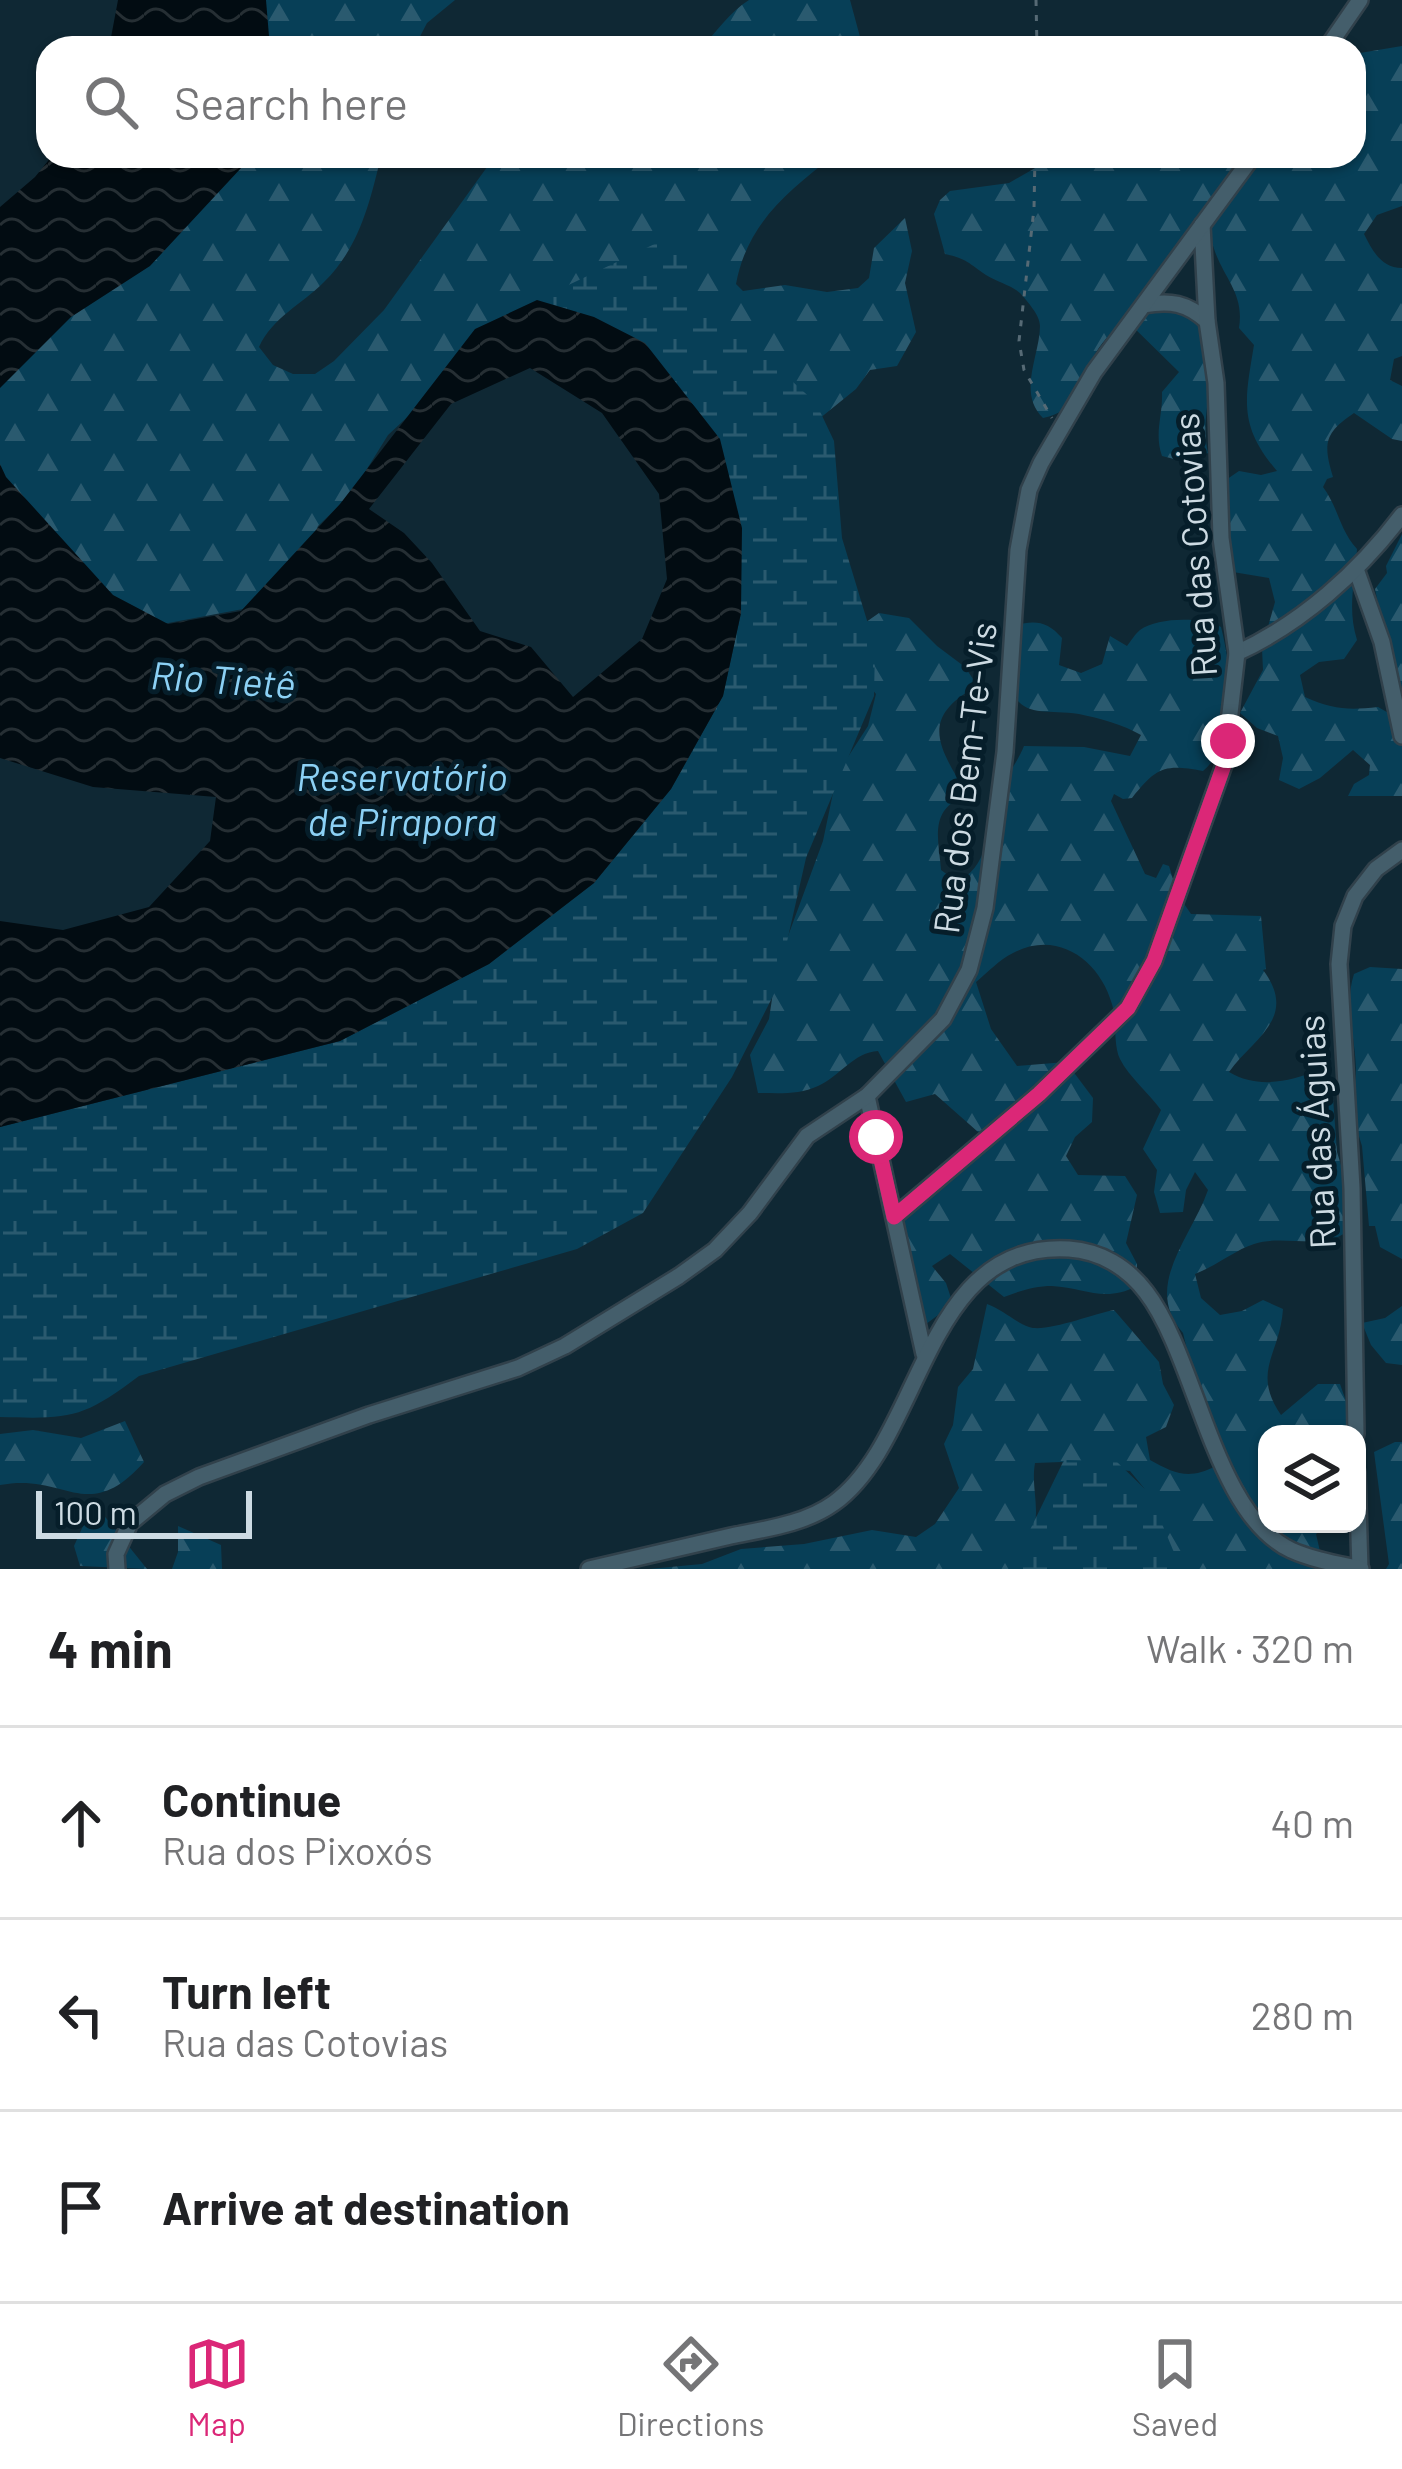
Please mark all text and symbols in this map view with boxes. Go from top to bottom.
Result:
search box [36,36,1366,168]
icon: search [78,69,144,135]
text: Search here [174,75,408,129]
street label: Rua das Cotovias [1163,412,1224,678]
street label: Rua dos Bem-Te-Vis [923,620,1004,936]
water label: Rio Tietê [149,650,297,707]
route end [1201,714,1255,768]
water label: Reservatório de Pirapora [296,752,508,844]
street label: Rua das Águias [1288,1014,1343,1250]
route start [849,1110,903,1164]
map controls [1258,1425,1366,1533]
button: layers [1258,1425,1366,1533]
scale bar [36,1485,252,1538]
text: 100 m [54,1492,137,1532]
text: 4 min [48,1617,173,1678]
text: Walk · 320 m [1146,1624,1354,1671]
text: Continue [162,1772,341,1826]
icon: ahead [48,1790,114,1856]
text: 40 m [1270,1799,1354,1846]
text: Rua dos Pixoxós [162,1826,433,1873]
text: Turn left [162,1964,331,2018]
icon: left [48,1982,114,2048]
text: 280 m [1251,1991,1354,2038]
text: Rua das Cotovias [162,2018,448,2065]
icon: arrive [48,2174,114,2240]
text: Arrive at destination [162,2180,570,2234]
tab: Map [184,2331,250,2443]
tab: Directions [617,2331,764,2443]
tab: Saved [1132,2331,1218,2443]

